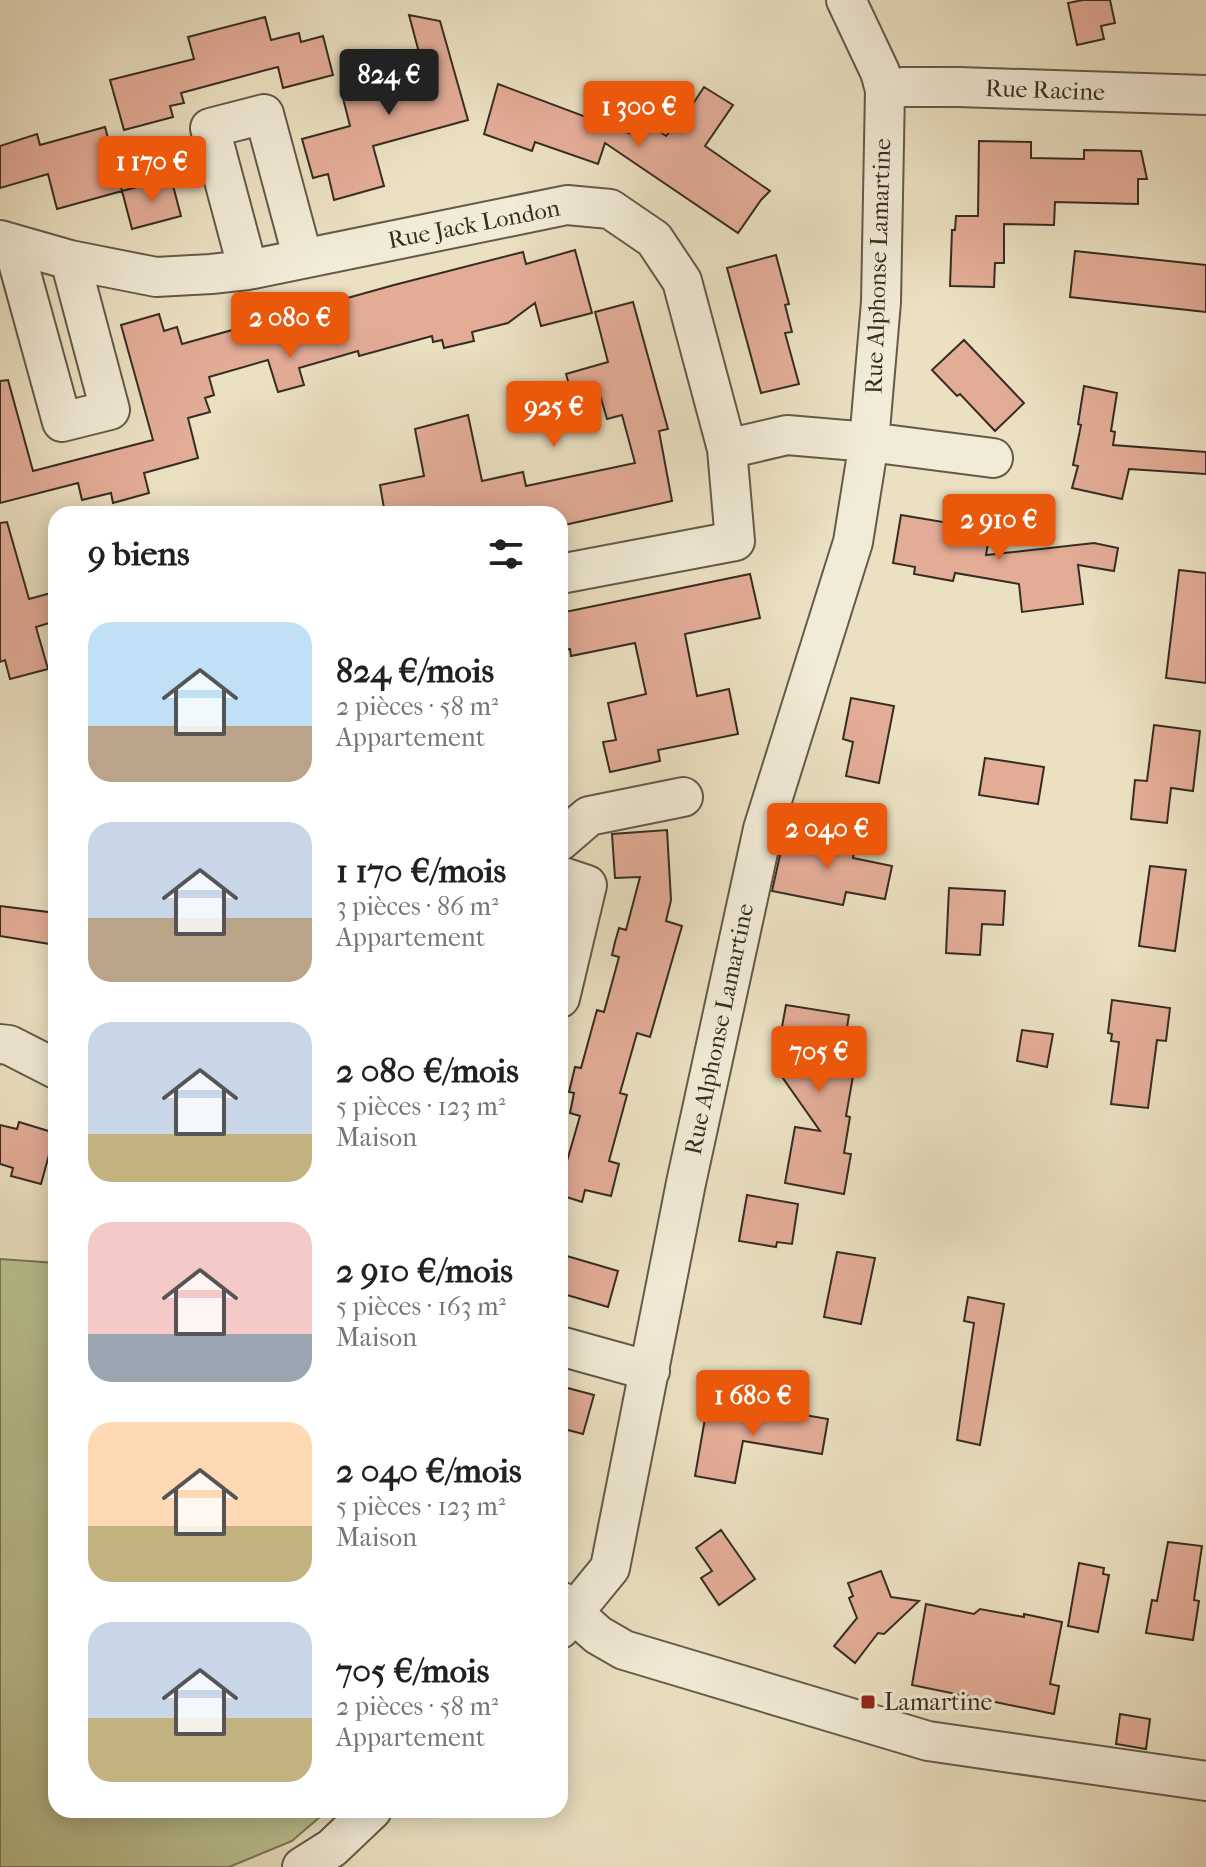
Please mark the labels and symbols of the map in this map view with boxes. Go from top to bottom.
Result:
pin: 824 € [333,49,445,117]
street label: Rue Racine [985,74,1105,106]
pin: 1 300 € [565,81,713,149]
pin: 1 170 € [78,136,226,204]
street label: Rue Alphonse Lamartine [860,137,896,394]
street label: Rue Jack London [386,194,562,254]
pin: 2 080 € [216,292,364,360]
pin: 925 € [498,381,610,449]
pin: 2 910 € [925,494,1073,562]
pin: 2 040 € [753,803,901,871]
street label: Rue Alphonse Lamartine [679,901,759,1157]
pin: 705 € [763,1026,875,1094]
pin: 1 680 € [679,1370,827,1438]
place label: Lamartine [884,1688,993,1716]
marker: Lamartine [859,1693,877,1711]

